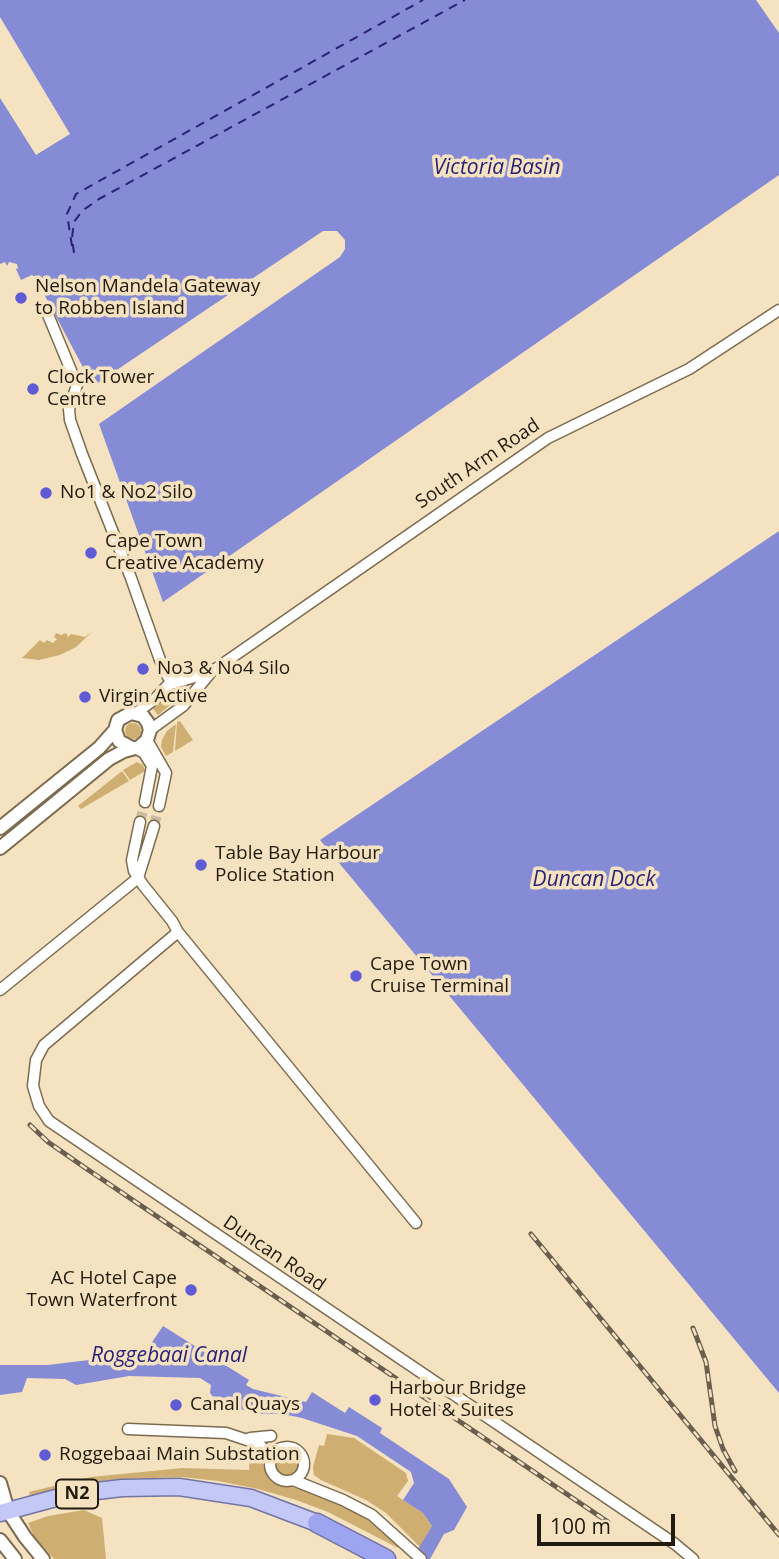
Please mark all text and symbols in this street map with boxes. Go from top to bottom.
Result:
water label: Victoria Basin [434,155,560,181]
place label: Nelson Mandela Gateway to Robben Island [35,276,260,320]
marker: Nelson Mandela Gateway to Robben Island [13,290,29,306]
place label: Clock Tower Centre [47,367,154,411]
marker: Clock Tower Centre [25,381,41,397]
street label: South Arm Road [412,414,544,514]
place label: No1 & No2 Silo [60,482,193,504]
marker: No1 & No2 Silo [38,485,54,501]
place label: Cape Town Creative Academy [105,531,264,575]
marker: Cape Town Creative Academy [83,545,99,561]
place label: No3 & No4 Silo [157,658,290,680]
marker: No3 & No4 Silo [135,661,151,677]
place label: Virgin Active [99,686,207,708]
marker: Virgin Active [77,689,93,705]
place label: Table Bay Harbour Police Station [215,843,380,887]
marker: Table Bay Harbour Police Station [193,857,209,873]
water label: Duncan Dock [533,867,655,893]
place label: Cape Town Cruise Terminal [370,954,509,998]
marker: Cape Town Cruise Terminal [348,968,364,984]
street label: Duncan Road [218,1211,330,1297]
place label: AC Hotel Cape Town Waterfront [26,1268,177,1312]
marker: AC Hotel Cape Town Waterfront [183,1282,199,1298]
water label: Roggebaai Canal [91,1343,247,1369]
place label: Harbour Bridge Hotel & Suites [389,1378,526,1422]
marker: Harbour Bridge Hotel & Suites [367,1392,383,1408]
place label: Canal Quays [190,1394,300,1416]
marker: Canal Quays [168,1397,184,1413]
place label: Roggebaai Main Substation [59,1444,300,1466]
marker: Roggebaai Main Substation [37,1447,53,1463]
road number: N2 [56,1479,98,1508]
scale bar [541,1500,679,1544]
text: 100 m [550,1512,611,1540]

